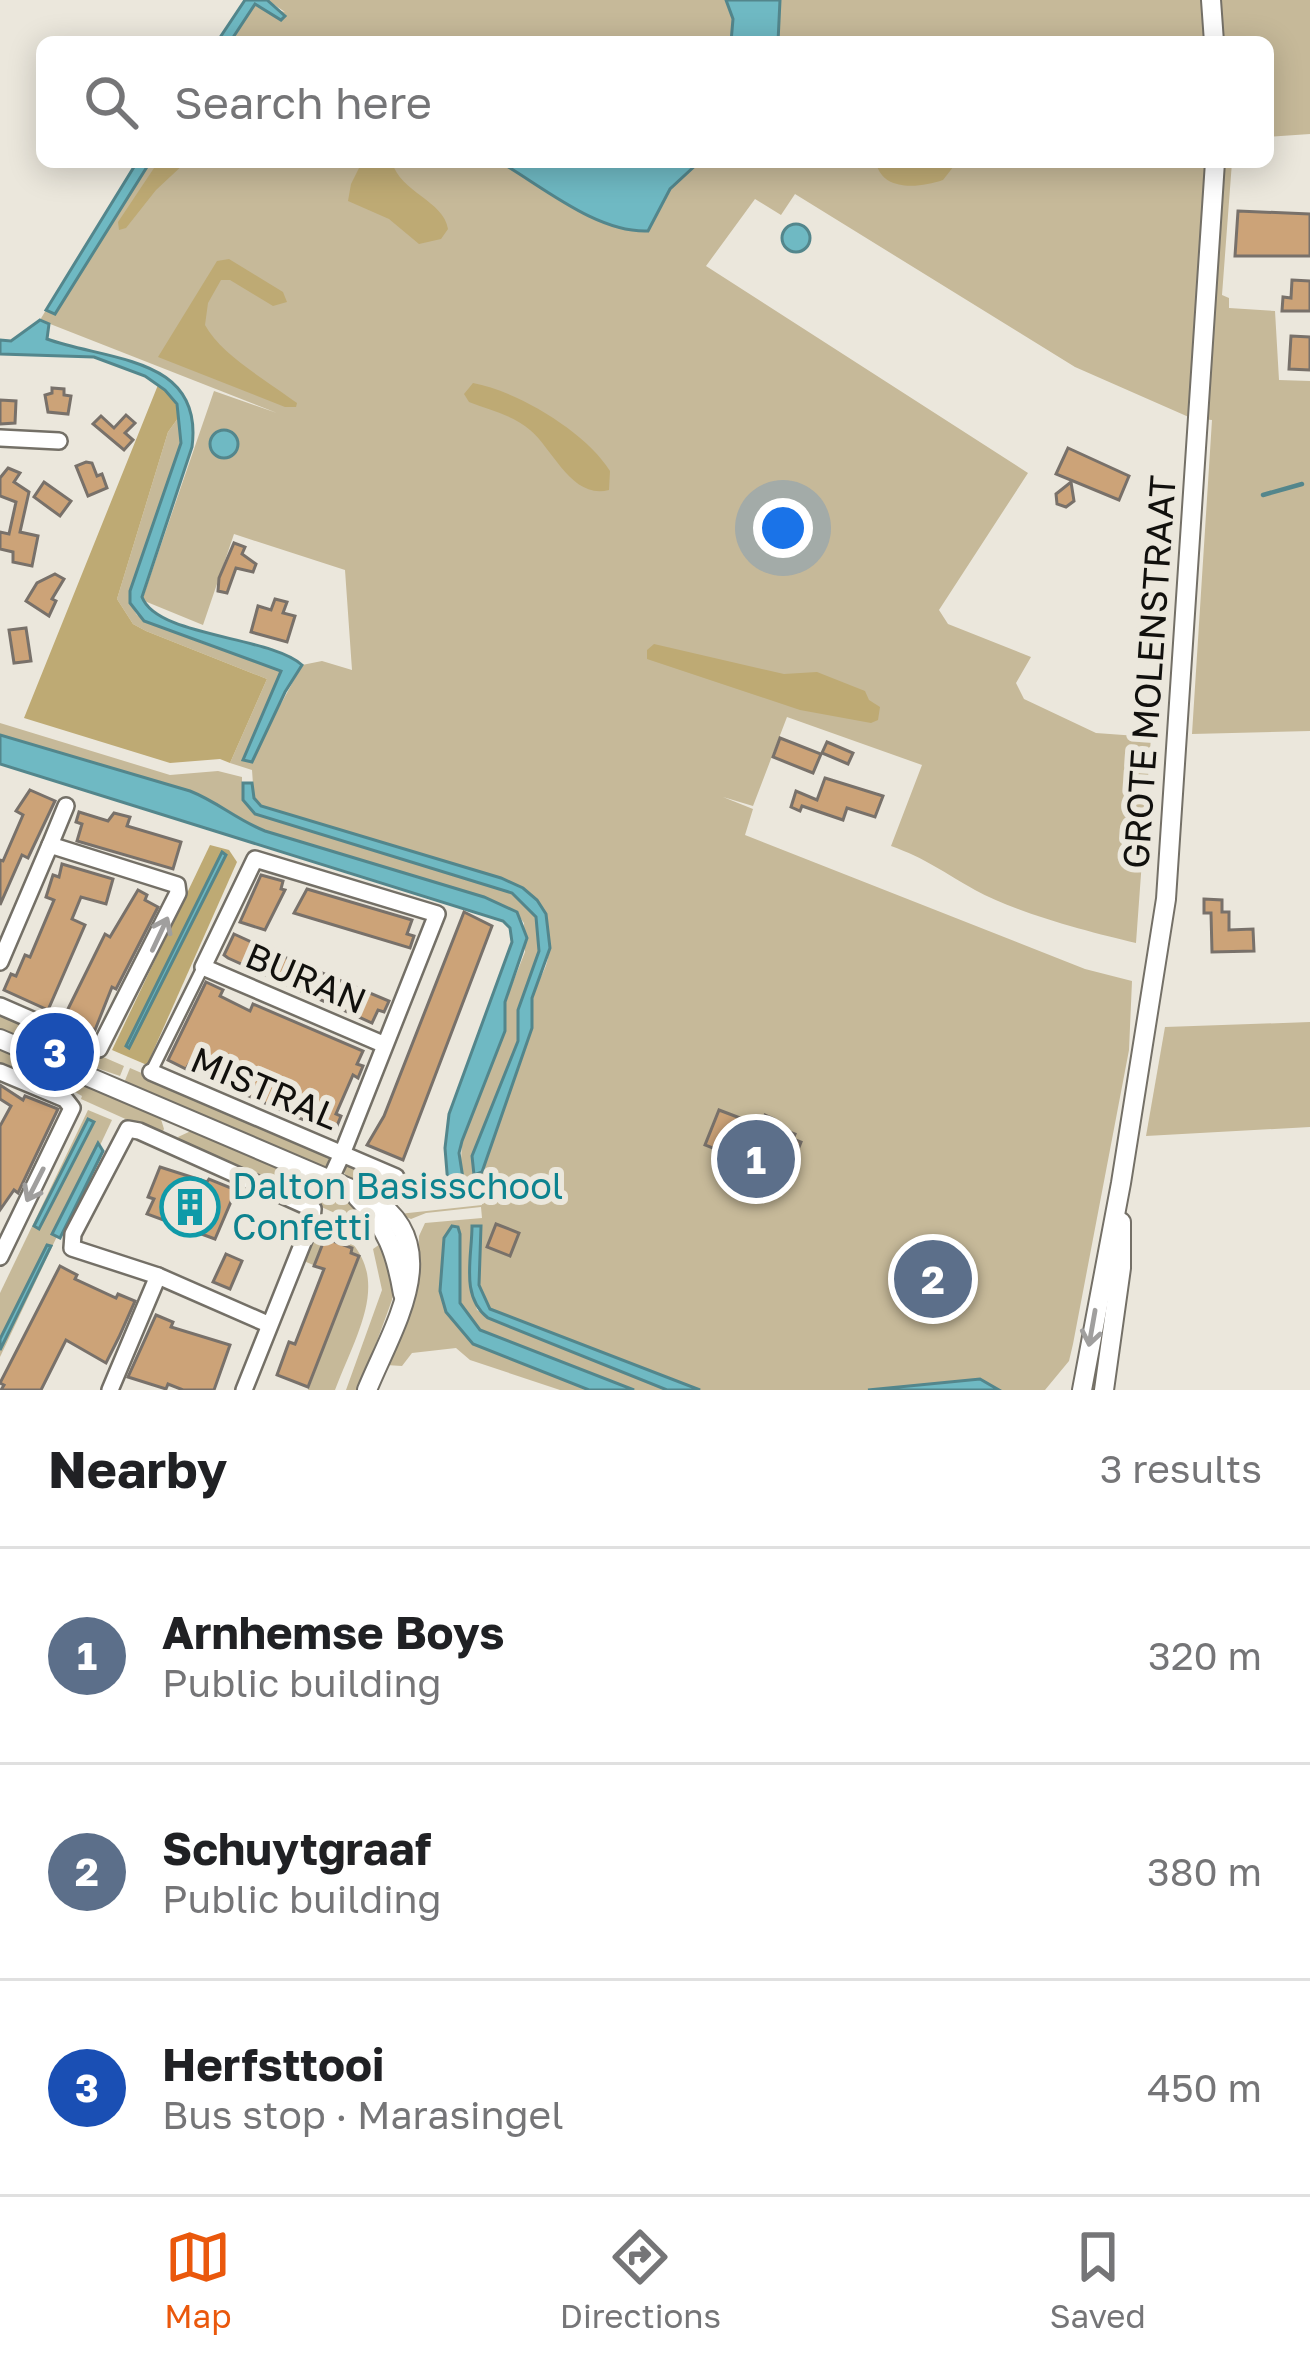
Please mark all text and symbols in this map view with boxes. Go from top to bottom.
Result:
search box [36,36,1274,168]
icon: search [78,69,144,135]
text: Search here [174,75,432,129]
street label: GROTE MOLENSTRAAT [1113,474,1184,870]
your location [753,498,813,558]
one-way arrow [150,917,172,953]
street label: BURAN [240,933,373,1022]
pin: 3 [16,1007,94,1097]
street label: MISTRAL [185,1037,346,1138]
pin: 1 [717,1114,795,1204]
place label: Dalton Basisschool Confetti [232,1164,563,1248]
one-way arrow [23,1167,46,1203]
building icon: Dalton Basisschool Confetti [159,1176,221,1238]
pin: 2 [894,1234,972,1324]
one-way arrow [1080,1307,1103,1346]
text: Nearby [48,1438,227,1499]
text: 3 results [1100,1445,1262,1492]
text: Arnhemse Boys [162,1605,504,1659]
text: 1 [77,1632,97,1679]
text: 320 m [1148,1632,1262,1679]
text: Public building [162,1659,442,1706]
text: Schuytgraaf [162,1821,431,1875]
text: 2 [75,1848,99,1895]
text: 380 m [1147,1848,1262,1895]
text: Public building [162,1875,442,1922]
text: Herfsttooi [162,2037,384,2091]
text: 3 [75,2064,99,2111]
text: 450 m [1147,2064,1262,2111]
text: Bus stop · Marasingel [162,2091,564,2138]
tab: Map [164,2224,232,2335]
tab: Directions [560,2224,721,2335]
tab: Saved [1049,2224,1146,2335]

